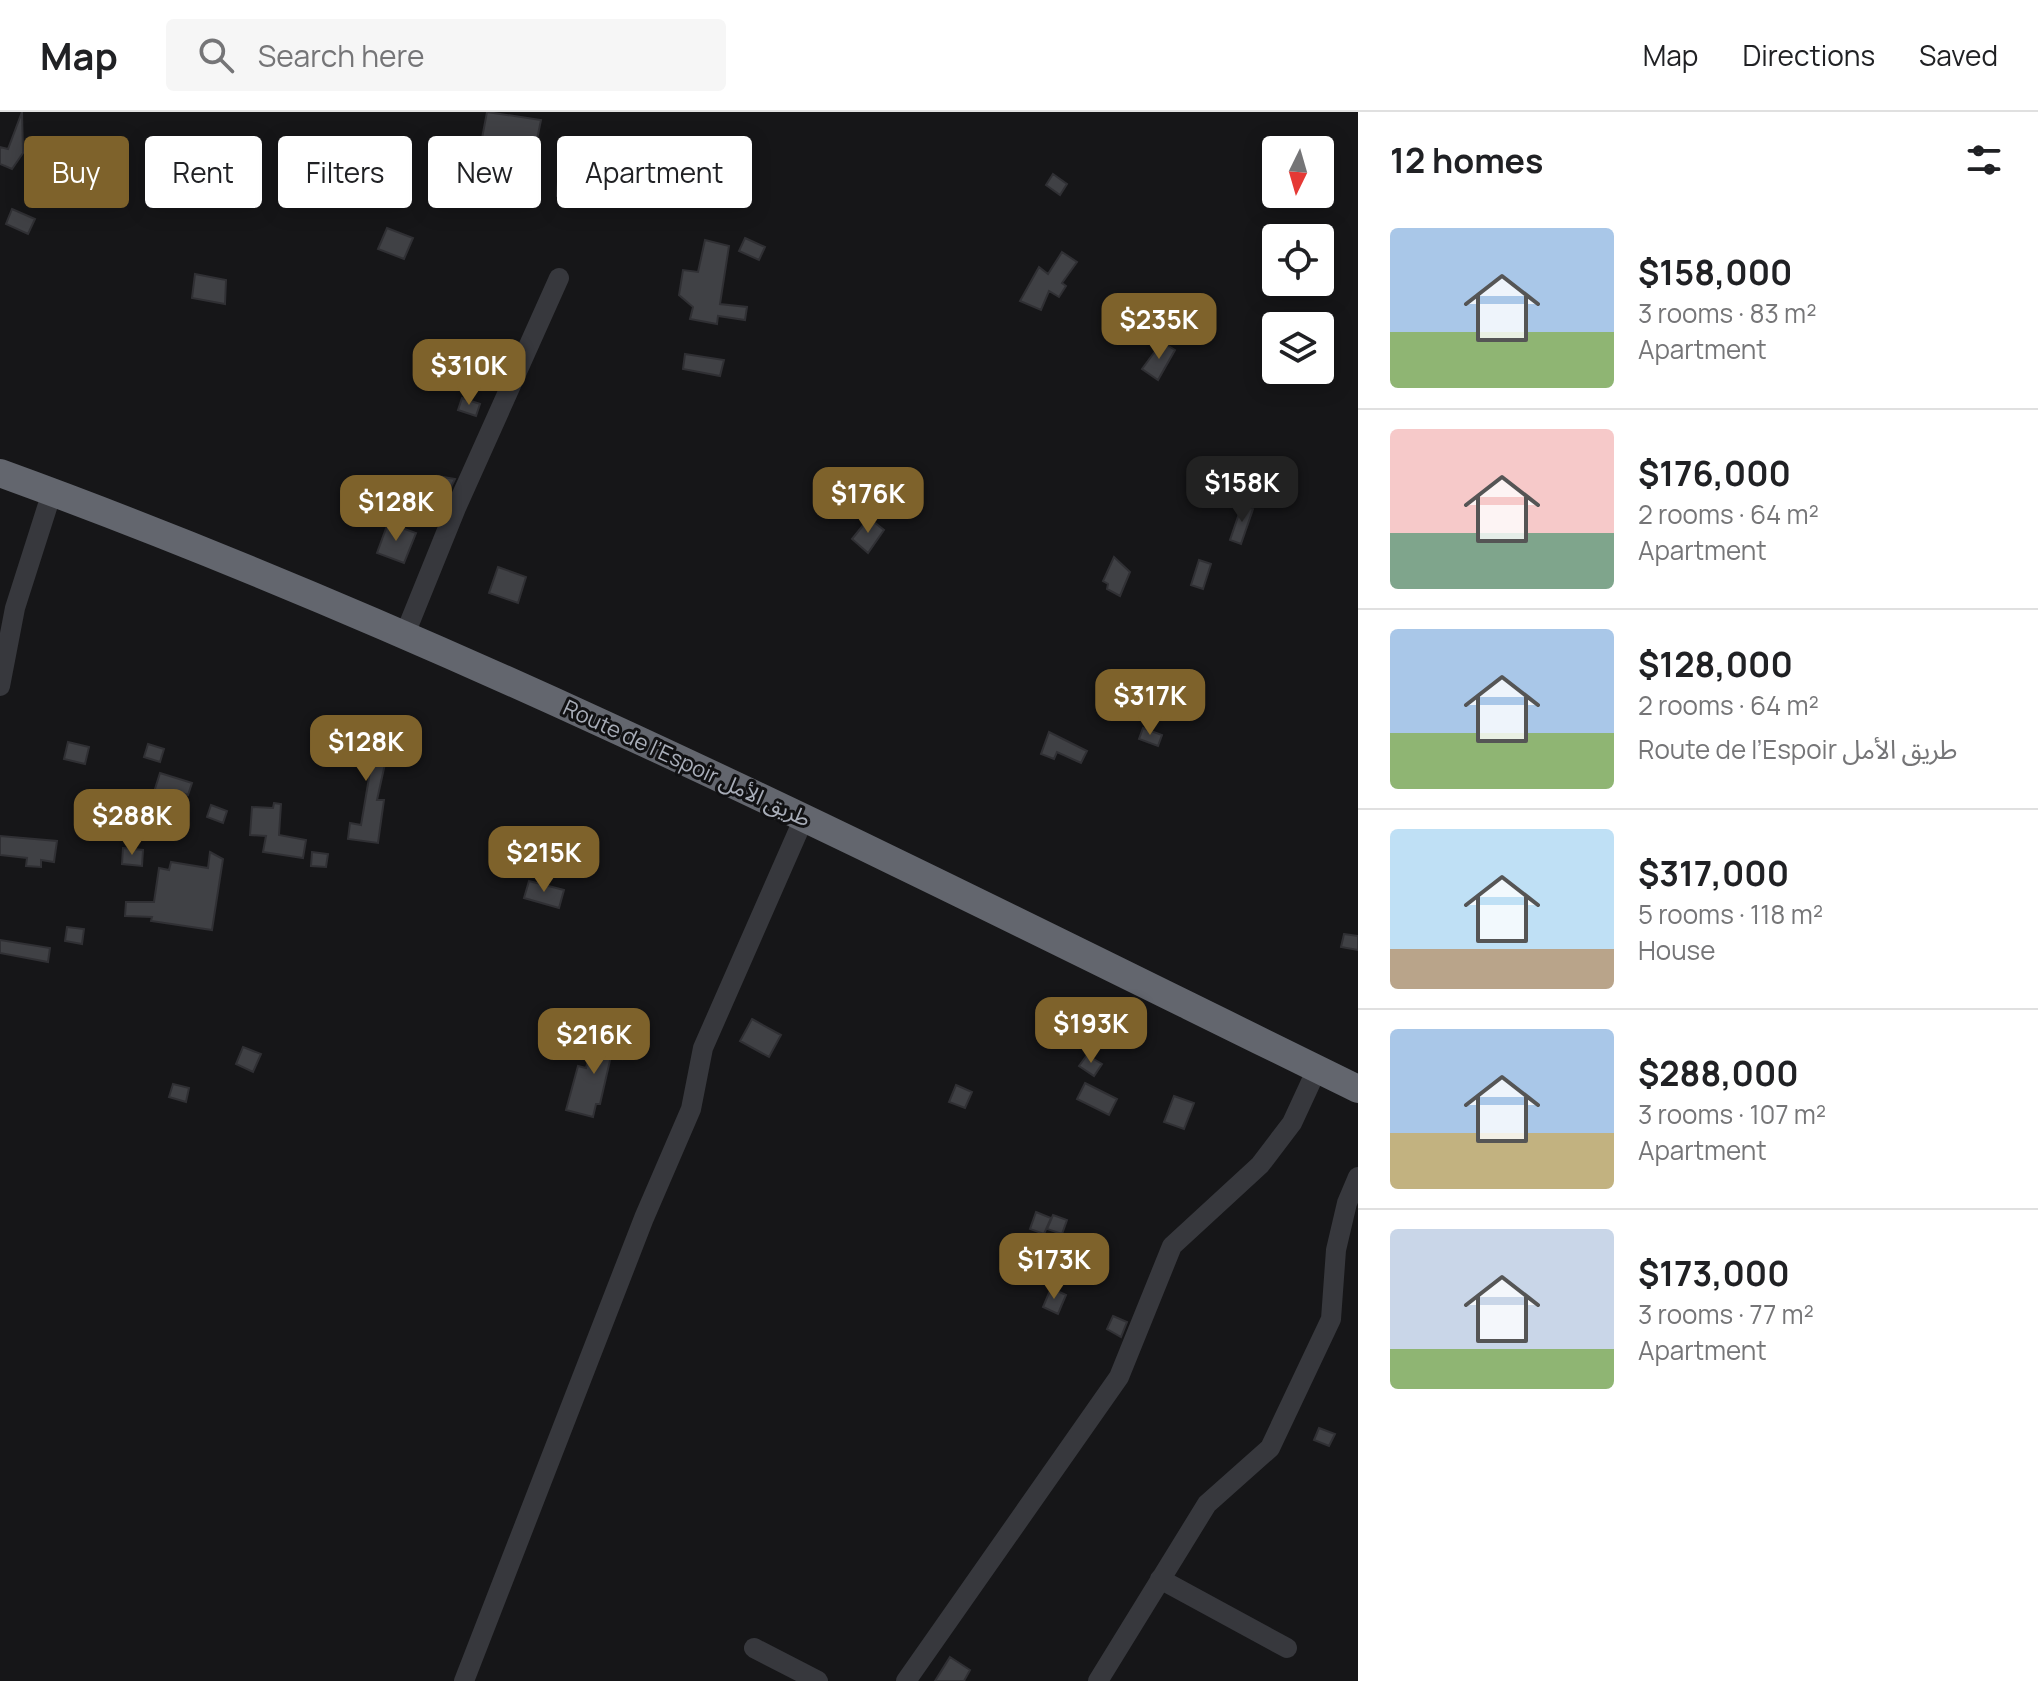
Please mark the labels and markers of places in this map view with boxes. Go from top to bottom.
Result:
pin: $235K [1103,293,1215,361]
pin: $310K [413,339,525,407]
pin: $158K [1186,456,1298,524]
pin: $176K [812,467,924,535]
pin: $128K [340,475,452,543]
pin: $317K [1094,669,1206,737]
pin: $128K [310,715,422,783]
pin: $288K [76,789,188,857]
pin: $215K [488,826,600,894]
pin: $193K [1035,997,1147,1065]
pin: $216K [538,1008,650,1076]
pin: $173K [998,1233,1110,1301]

